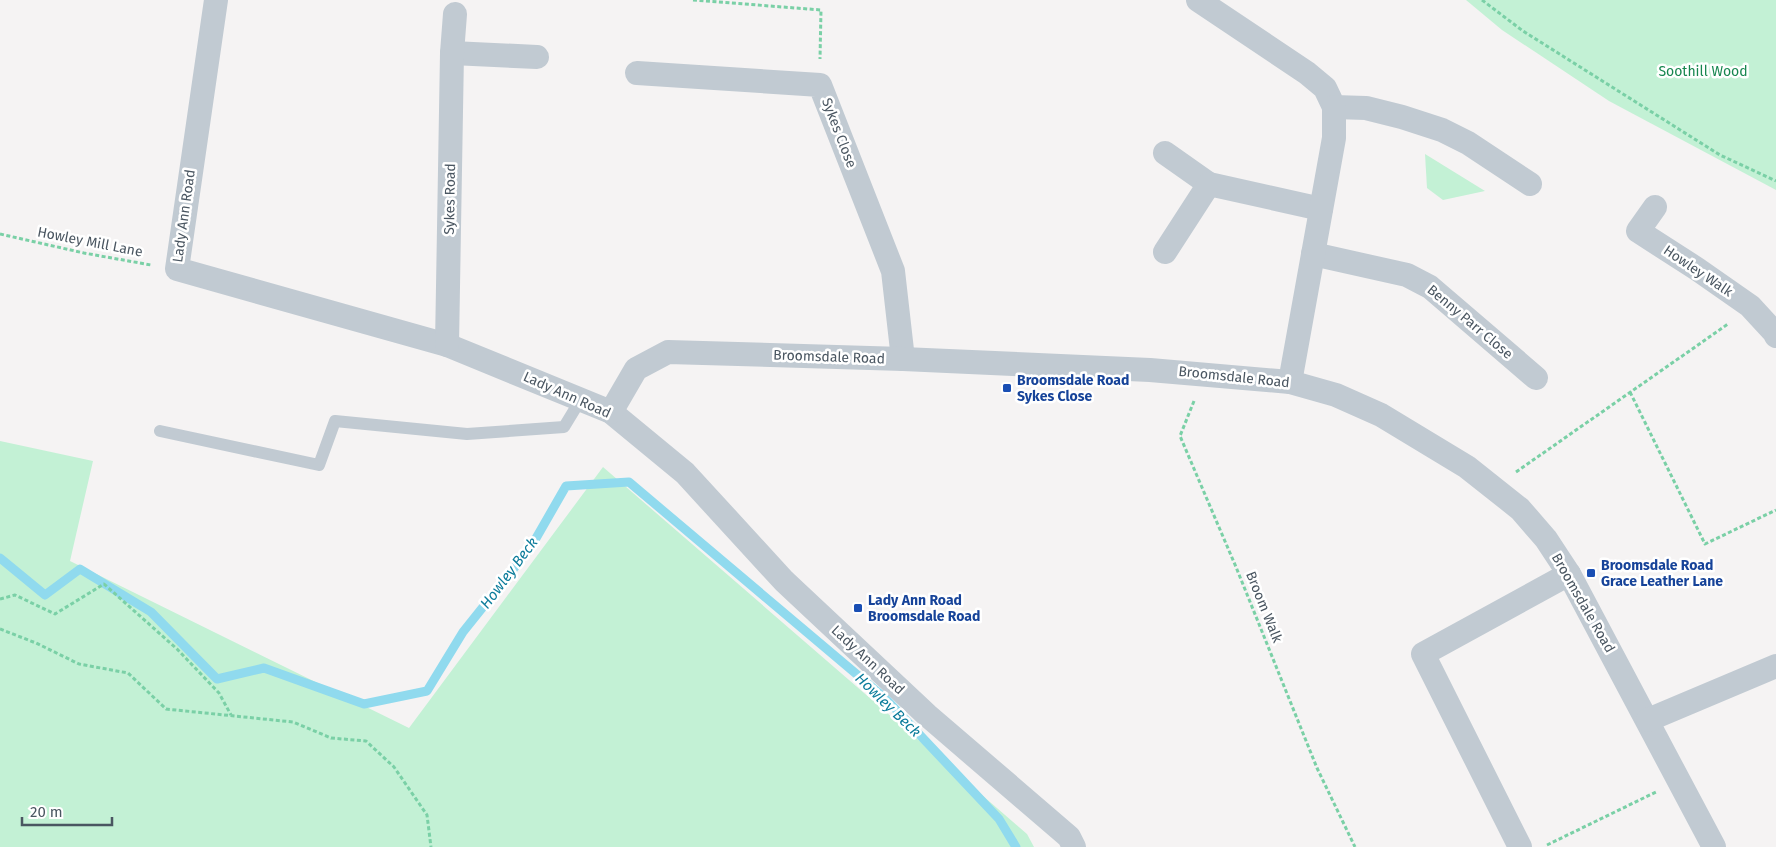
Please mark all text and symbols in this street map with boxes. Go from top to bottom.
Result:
park label: Soothill Wood [1658,63,1748,80]
street label: Sykes Close [818,96,860,170]
street label: Sykes Road [441,163,459,235]
street label: Lady Ann Road [169,168,199,264]
street label: Howley Mill Lane [36,223,144,261]
street label: Howley Walk [1660,242,1737,301]
street label: Benny Parr Close [1424,281,1516,363]
street label: Broomsdale Road [773,347,885,367]
street label: Broomsdale Road [1177,363,1291,391]
street label: Lady Ann Road [521,368,613,422]
place label: Broomsdale Road Sykes Close [1017,372,1129,405]
marker: Broomsdale Road Sykes Close [1001,382,1013,394]
water label: Howley Beck [476,534,542,612]
street label: Broomsdale Road [1548,550,1618,656]
place label: Broomsdale Road Grace Leather Lane [1601,557,1723,590]
marker: Broomsdale Road Grace Leather Lane [1585,567,1597,579]
street label: Broom Walk [1242,569,1286,646]
place label: Lady Ann Road Broomsdale Road [868,592,980,625]
marker: Lady Ann Road Broomsdale Road [852,602,864,614]
street label: Lady Ann Road [828,622,908,698]
water label: Howley Beck [851,669,925,741]
scale bar [22,794,112,826]
text: 20 m [30,803,63,821]

